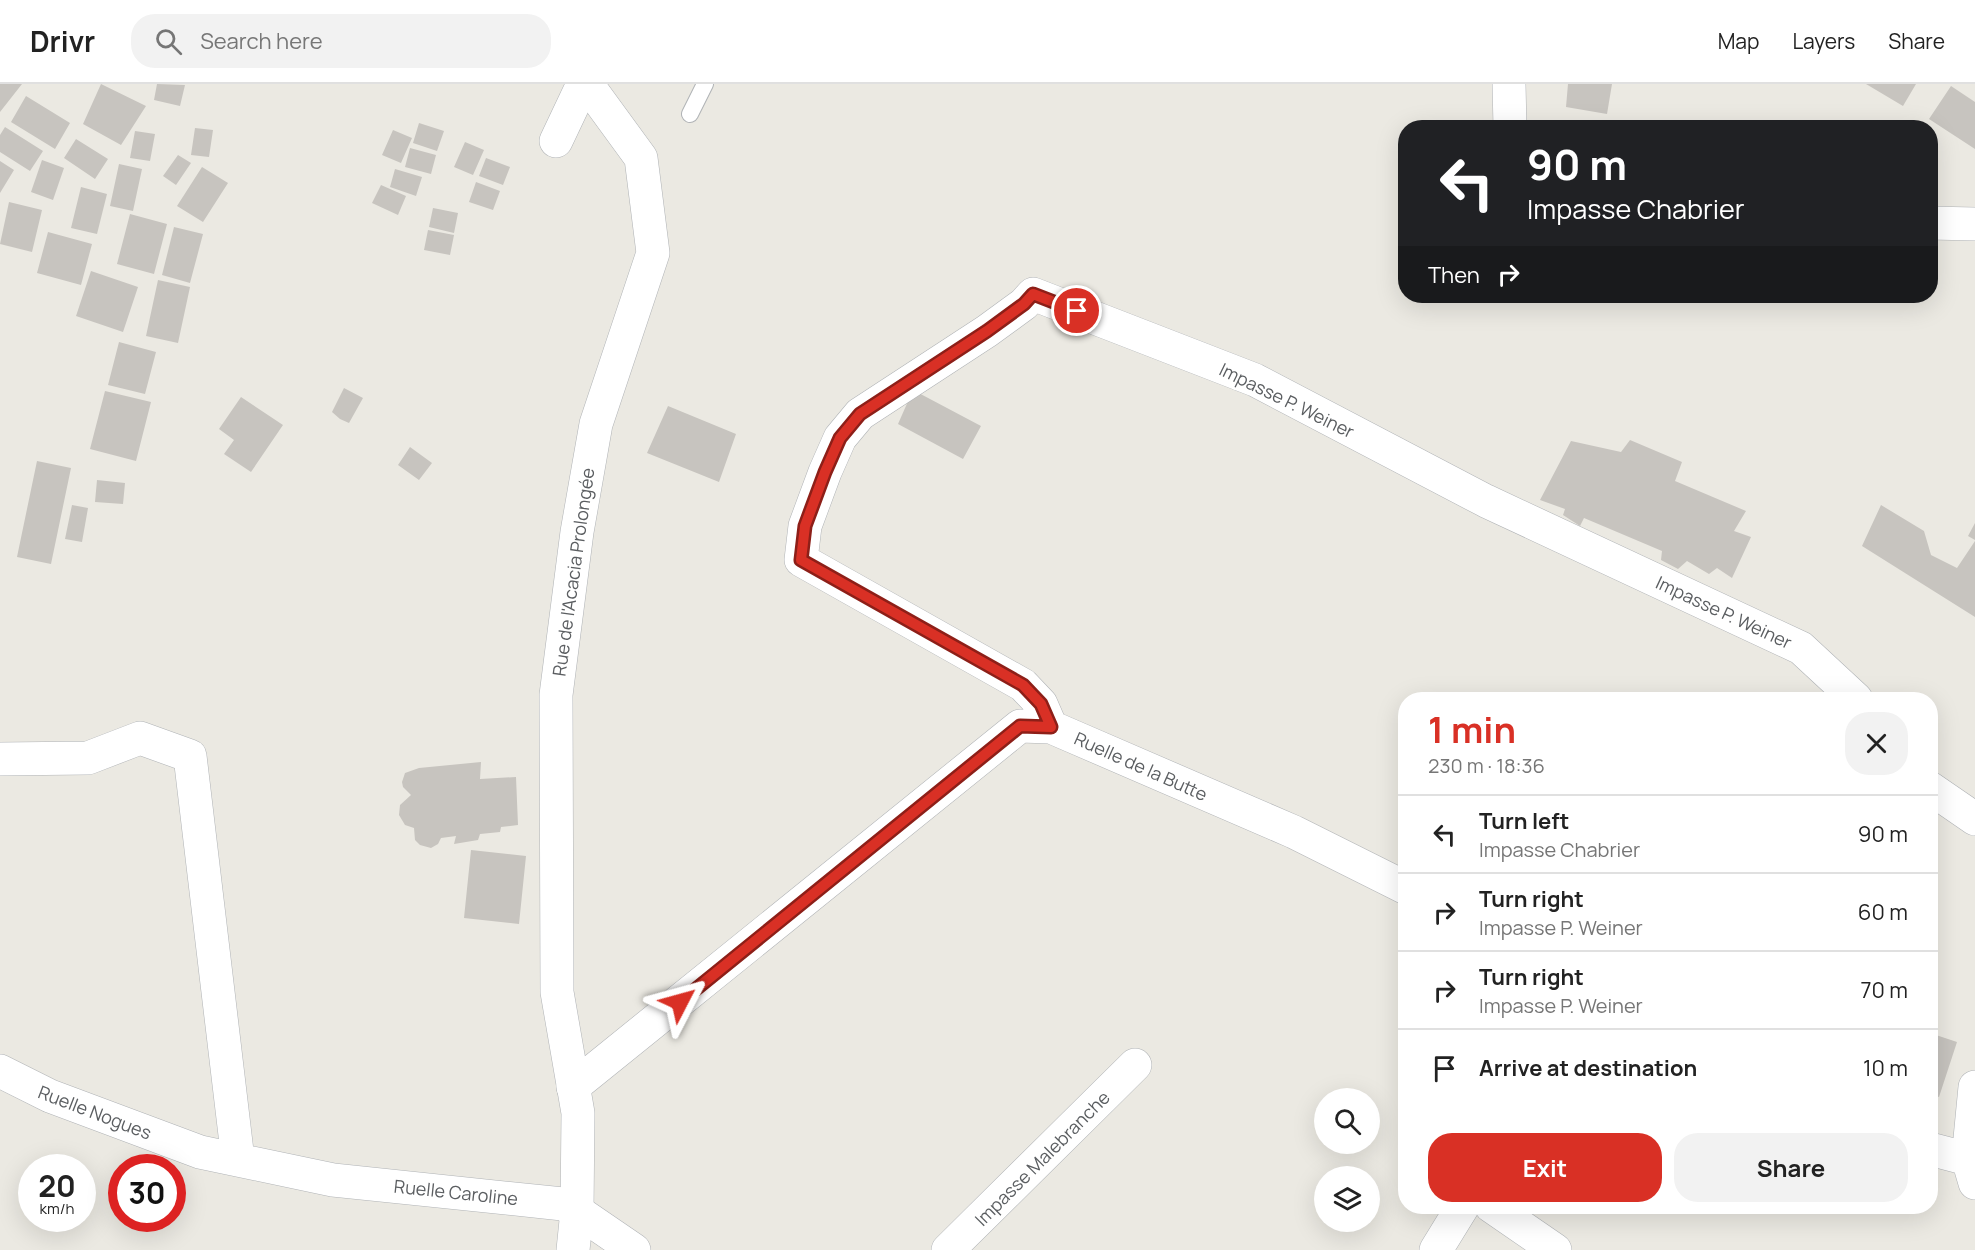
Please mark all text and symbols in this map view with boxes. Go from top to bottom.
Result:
search box [131,14,551,68]
text: Drivr [30,22,95,60]
icon: search [152,25,185,58]
text: Search here [200,26,323,56]
text: Map [1718,27,1759,55]
text: Layers [1792,27,1855,55]
text: Share [1888,27,1945,55]
text: 90 m [1527,135,1627,193]
icon: left [1428,144,1506,222]
text: Impasse Chabrier [1527,190,1745,227]
icon: right [1492,258,1525,291]
text: Then [1428,260,1480,290]
pin [1051,285,1102,336]
icon: arrive [1060,294,1093,327]
street label: Impasse P. Weiner [1215,357,1359,443]
street label: Rue de l'Acacia Prolongée [546,466,600,678]
street label: Impasse P. Weiner [1652,570,1796,654]
text: 1 min [1428,705,1516,754]
button: close [1845,712,1908,775]
street label: Ruelle de la Butte [1071,726,1211,806]
text: 230 m · 18:36 [1428,752,1545,779]
text: Turn left [1479,806,1569,836]
icon: left [1428,818,1461,851]
text: 90 m [1858,819,1908,849]
text: Impasse Chabrier [1479,836,1640,863]
text: Turn right [1479,884,1584,914]
icon: right [1428,896,1461,929]
text: 60 m [1858,897,1908,927]
text: Impasse P. Weiner [1479,914,1643,941]
text: Turn right [1479,962,1584,992]
position arrow [648,970,712,1034]
icon: right [1428,974,1461,1007]
text: 70 m [1860,975,1908,1005]
text: Impasse P. Weiner [1479,992,1643,1019]
icon: arrive [1428,1052,1461,1085]
text: Arrive at destination [1479,1053,1697,1083]
text: 10 m [1863,1053,1908,1083]
street label: Ruelle Nogues [35,1079,155,1145]
street label: Impasse Malebranche [969,1085,1115,1231]
map controls [1314,1088,1380,1232]
button: search [1314,1088,1380,1154]
button: Exit [1428,1133,1662,1202]
button: Share [1674,1133,1908,1202]
speed limit sign: 30 [108,1154,186,1232]
text: 20 [38,1165,76,1206]
button: layers [1314,1166,1380,1232]
street label: Ruelle Caroline [393,1174,519,1210]
text: km/h [40,1198,74,1219]

